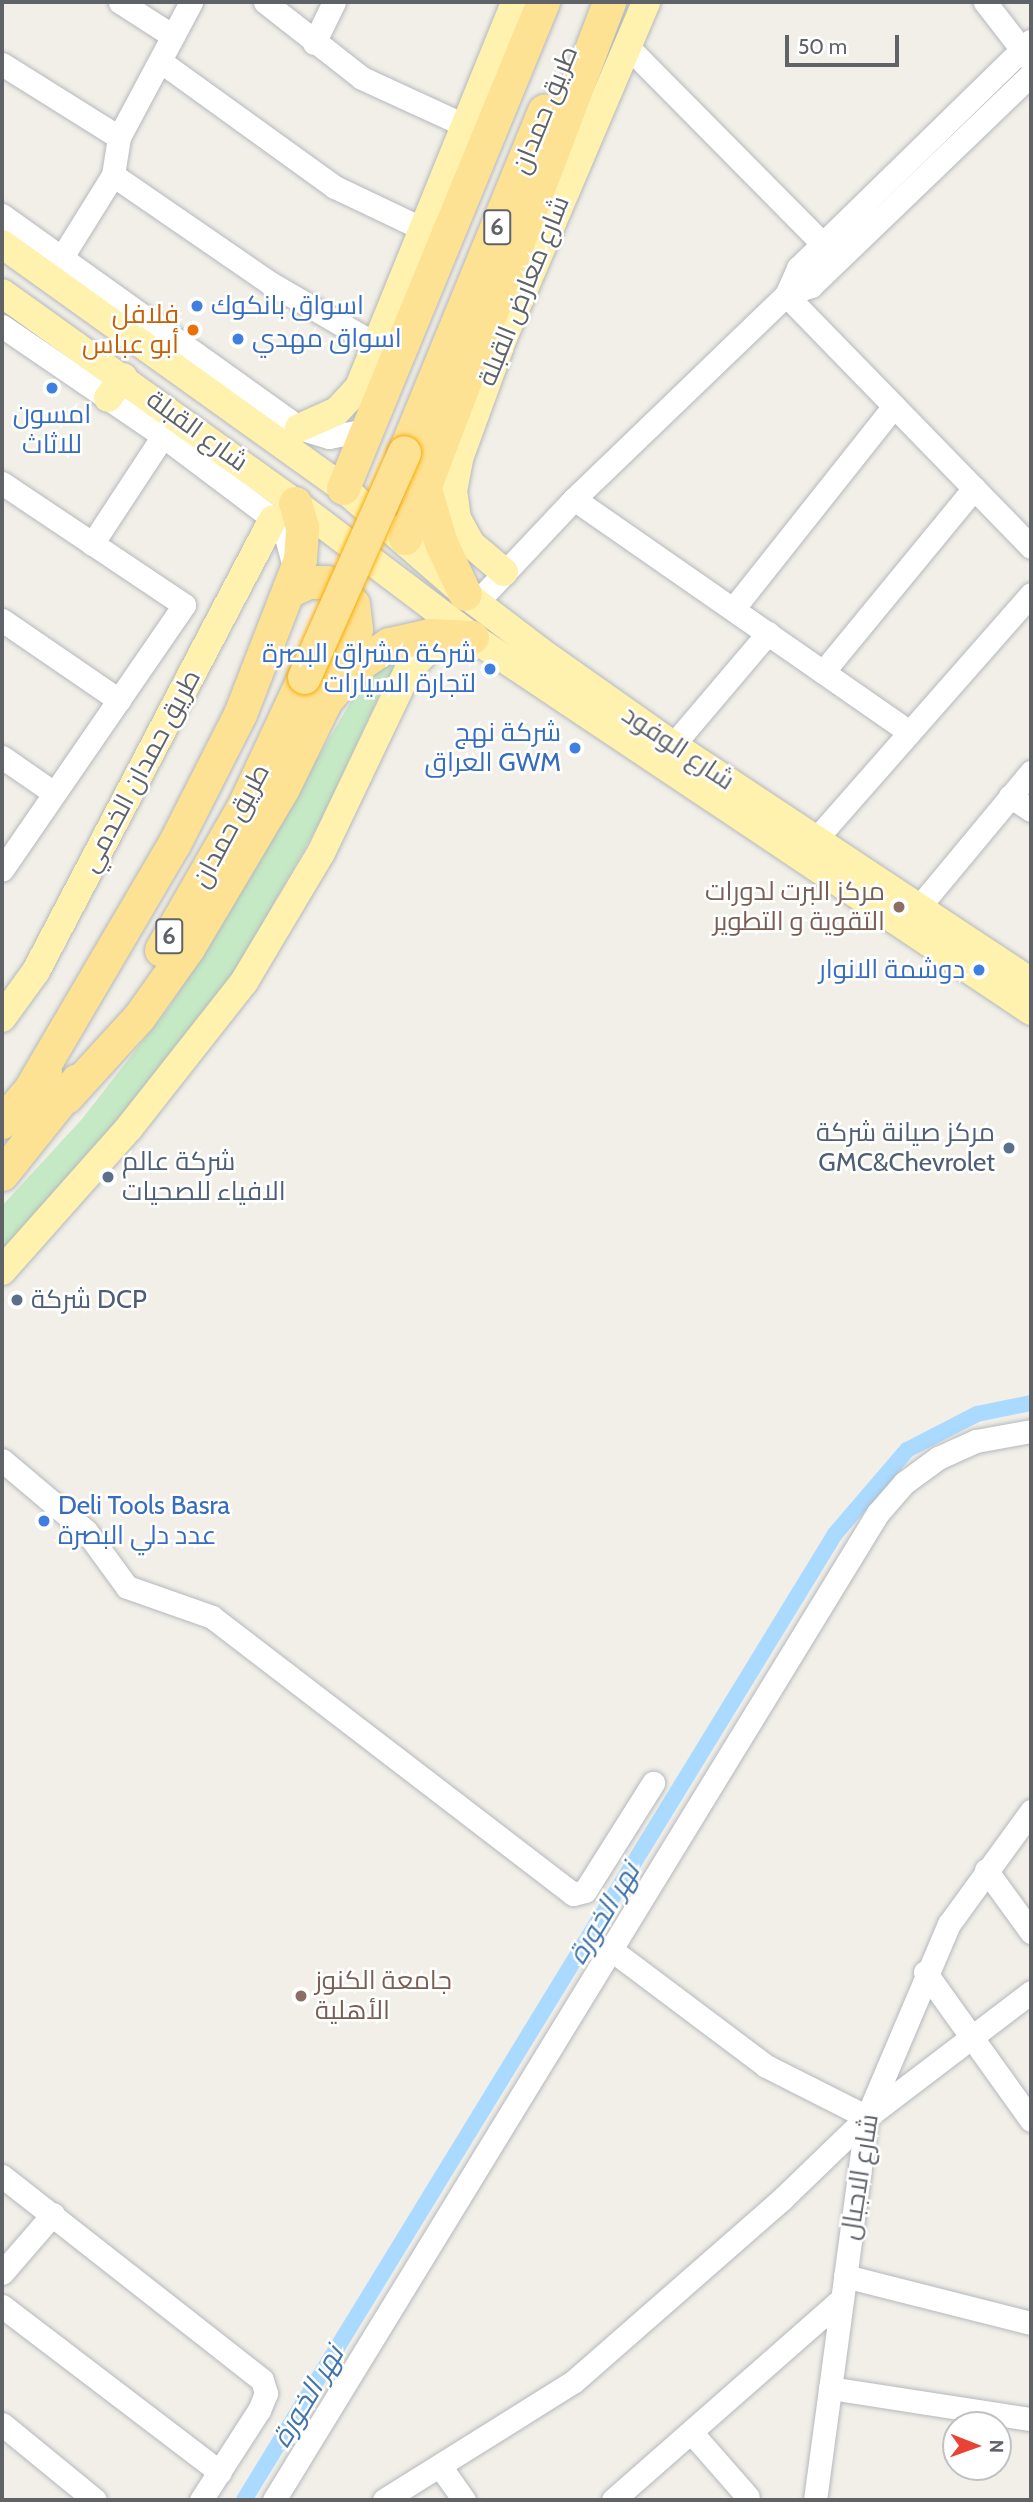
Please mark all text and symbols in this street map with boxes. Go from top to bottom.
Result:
scale bar [788,21,902,65]
text: 50 m [798,34,847,59]
street label: طريق حمدان [505,41,585,179]
street label: شارع معارض القبلة [472,191,576,391]
road number: 6 [483,207,511,248]
place label: اسواق بانكوك [211,290,364,322]
marker: اسواق بانكوك [189,298,205,314]
place label: فلافل أبو عباس [82,299,179,360]
marker: فلافل أبو عباس [185,322,201,338]
place label: اسواق مهدي [252,323,402,355]
marker: اسواق مهدي [230,331,246,347]
marker: امسون للاثاث [44,380,60,396]
street label: شارع القبلة [140,384,254,478]
place label: امسون للاثاث [13,399,91,460]
place label: شركة مشراق البصرة لتجارة السيارات [262,638,476,700]
marker: شركة مشراق البصرة لتجارة السيارات [482,661,498,677]
street label: طريق حمدان الخدمي [74,664,208,878]
street label: شارع الوفود [616,699,740,797]
place label: شركة نهج العراق GWM [425,717,561,778]
marker: شركة نهج العراق GWM [567,740,583,756]
street label: طريق حمدان [185,759,277,893]
place label: مركز البرت لدورات التقوية و التطوير [705,876,885,938]
marker: مركز البرت لدورات التقوية و التطوير [891,899,907,915]
road number: 6 [155,916,183,956]
place label: دوشمة الانوار [819,954,965,986]
marker: دوشمة الانوار [971,962,987,978]
place label: مركز صيانة شركة GMC&Chevrolet [816,1117,995,1178]
marker: مركز صيانة شركة GMC&Chevrolet [1001,1140,1017,1156]
place label: شركة عالم الافياء للصحيات [122,1146,286,1208]
marker: شركة عالم الافياء للصحيات [100,1169,116,1185]
place label: شركة DCP [31,1284,147,1316]
marker: شركة DCP [9,1292,25,1308]
place label: Deli Tools Basra عدد دلي البصرة [58,1490,230,1552]
marker: Deli Tools Basra عدد دلي البصرة [36,1513,52,1529]
water label: نهر الخورة [560,1856,646,1970]
place label: جامعة الكنوز الأهلية [315,1965,452,2026]
marker: جامعة الكنوز الأهلية [293,1988,309,2004]
street label: شارع الاجبال [835,2112,885,2242]
water label: نهر الخورة [264,2339,350,2453]
north arrow [942,2411,1012,2481]
text: N [985,2439,1008,2453]

